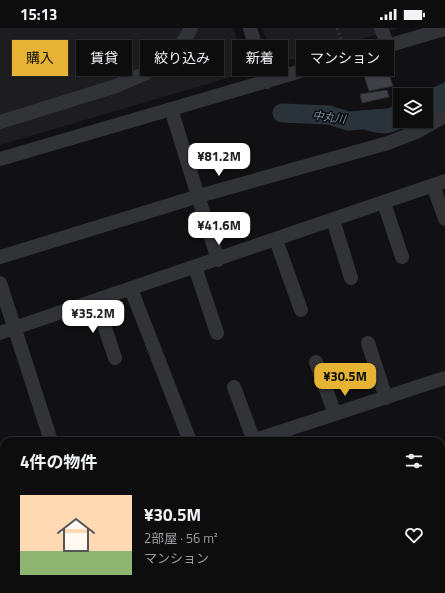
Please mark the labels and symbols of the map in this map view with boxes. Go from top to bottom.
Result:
water label: 中丸川 [312,107,347,127]
pin: ¥81.2M [186,143,252,177]
pin: ¥41.6M [186,212,252,246]
pin: ¥35.2M [60,300,126,334]
pin: ¥30.5M [312,363,378,397]

